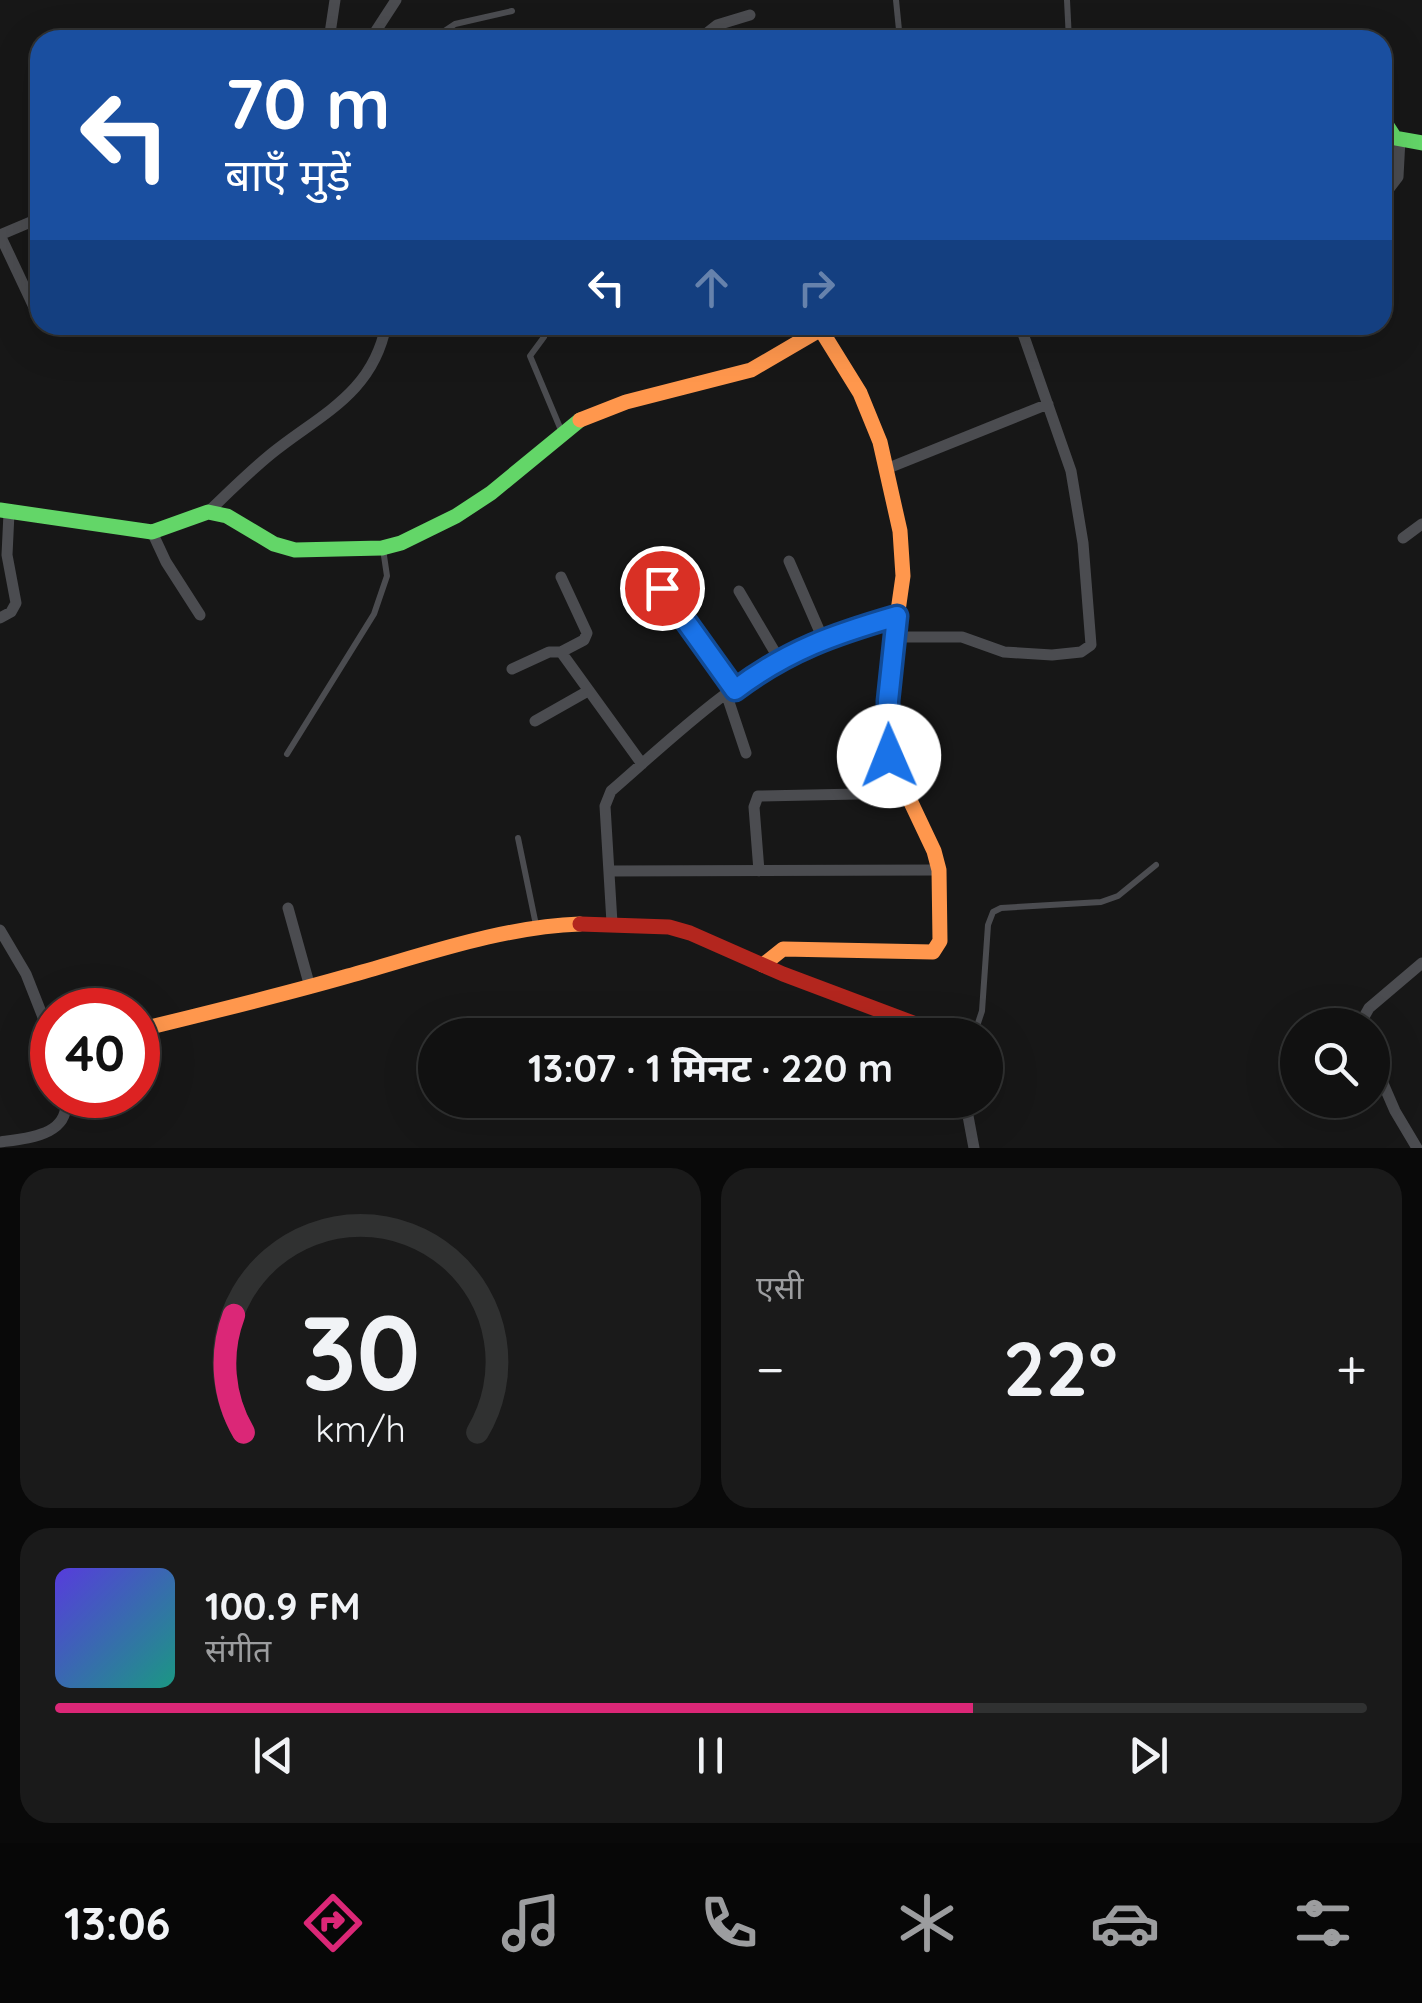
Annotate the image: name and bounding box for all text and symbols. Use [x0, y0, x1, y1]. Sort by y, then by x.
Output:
text: 70 m [225, 59, 391, 147]
icon: left [60, 70, 190, 200]
text: बाएँ मुड़ें [225, 146, 351, 202]
icon: left [579, 260, 634, 315]
icon: ahead [684, 260, 739, 315]
icon: right [789, 260, 844, 315]
pin [620, 546, 705, 631]
icon: arrive [635, 561, 690, 616]
position arrow [837, 704, 941, 808]
speed limit sign: 40 [30, 988, 160, 1118]
map controls [1280, 1008, 1390, 1118]
button: search [1280, 1008, 1390, 1118]
text: 13:07 · 1 मिनट · 220 m [528, 1044, 893, 1092]
text: एसी [756, 1267, 804, 1307]
text: 30 [301, 1286, 420, 1416]
text: 22° [1003, 1321, 1118, 1415]
text: − [756, 1334, 785, 1403]
text: + [1336, 1334, 1367, 1403]
text: km/h [315, 1406, 406, 1451]
text: 100.9 FM [205, 1582, 361, 1630]
text: संगीत [205, 1630, 271, 1670]
icon: previous [246, 1728, 301, 1783]
icon: pause [683, 1728, 738, 1783]
icon: next [1121, 1728, 1176, 1783]
icon: directions [298, 1888, 368, 1958]
icon: music [496, 1888, 566, 1958]
icon: phone [694, 1888, 764, 1958]
icon: climate [892, 1888, 962, 1958]
icon: car [1090, 1888, 1160, 1958]
icon: filters [1288, 1888, 1358, 1958]
text: 13:06 [64, 1895, 170, 1951]

